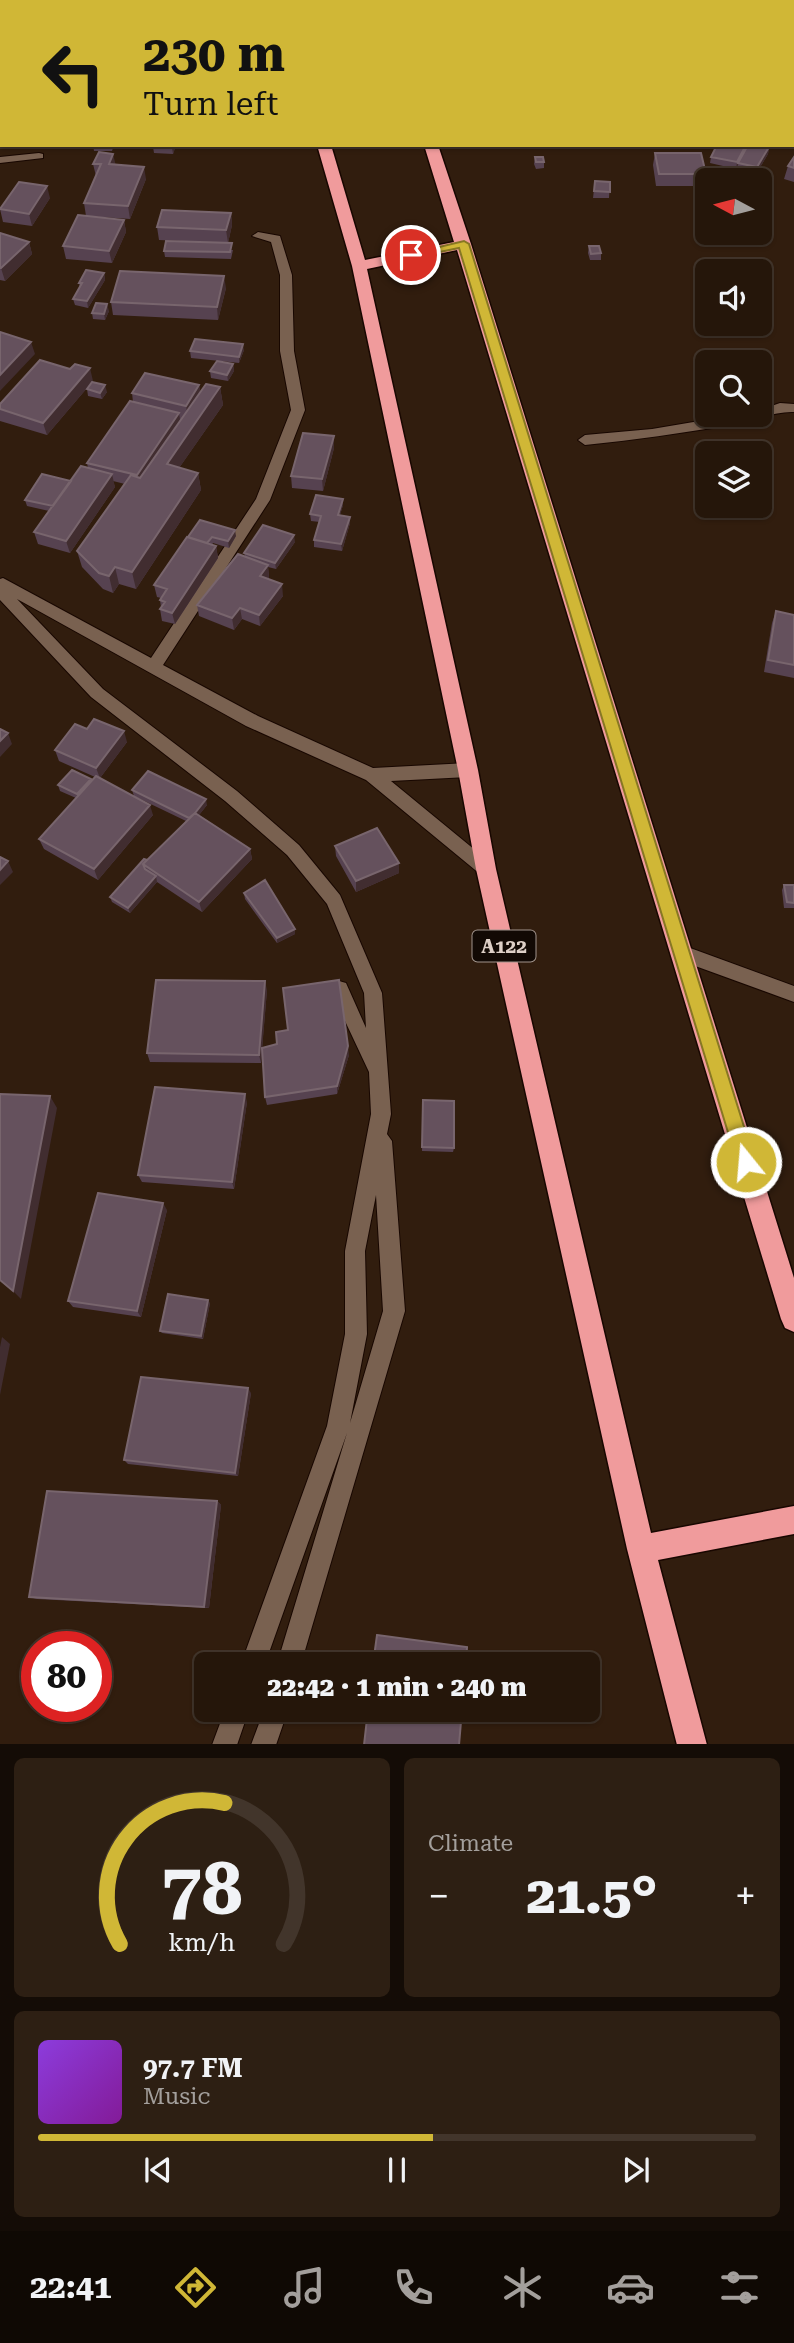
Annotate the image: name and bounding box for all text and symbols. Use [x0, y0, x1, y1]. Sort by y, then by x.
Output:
text: 230 m [143, 26, 285, 83]
icon: left [28, 28, 119, 119]
text: Turn left [143, 85, 278, 123]
north arrow [695, 168, 772, 245]
map controls [695, 168, 772, 518]
pin [381, 225, 441, 285]
icon: arrive [392, 236, 430, 274]
button: sound [695, 259, 772, 336]
button: search [695, 350, 772, 427]
button: layers [695, 441, 772, 518]
road number: A122 [472, 930, 536, 962]
position arrow [709, 1125, 783, 1199]
speed limit sign: 80 [21, 1631, 112, 1722]
text: 22:42 · 1 min · 240 m [267, 1672, 527, 1702]
text: Climate [428, 1830, 513, 1857]
text: 78 [161, 1847, 243, 1932]
text: 21.5° [527, 1865, 657, 1926]
text: − [428, 1874, 449, 1918]
text: + [735, 1874, 756, 1918]
text: km/h [169, 1927, 235, 1956]
text: 97.7 FM [143, 2053, 243, 2083]
text: Music [143, 2083, 210, 2110]
icon: previous [139, 2151, 177, 2189]
icon: pause [378, 2151, 416, 2189]
icon: next [617, 2151, 655, 2189]
icon: directions [171, 2263, 220, 2312]
icon: music [280, 2263, 329, 2312]
icon: phone [389, 2263, 438, 2312]
icon: climate [498, 2263, 547, 2312]
icon: car [606, 2263, 655, 2312]
icon: filters [715, 2263, 764, 2312]
text: 22:41 [30, 2268, 112, 2306]

